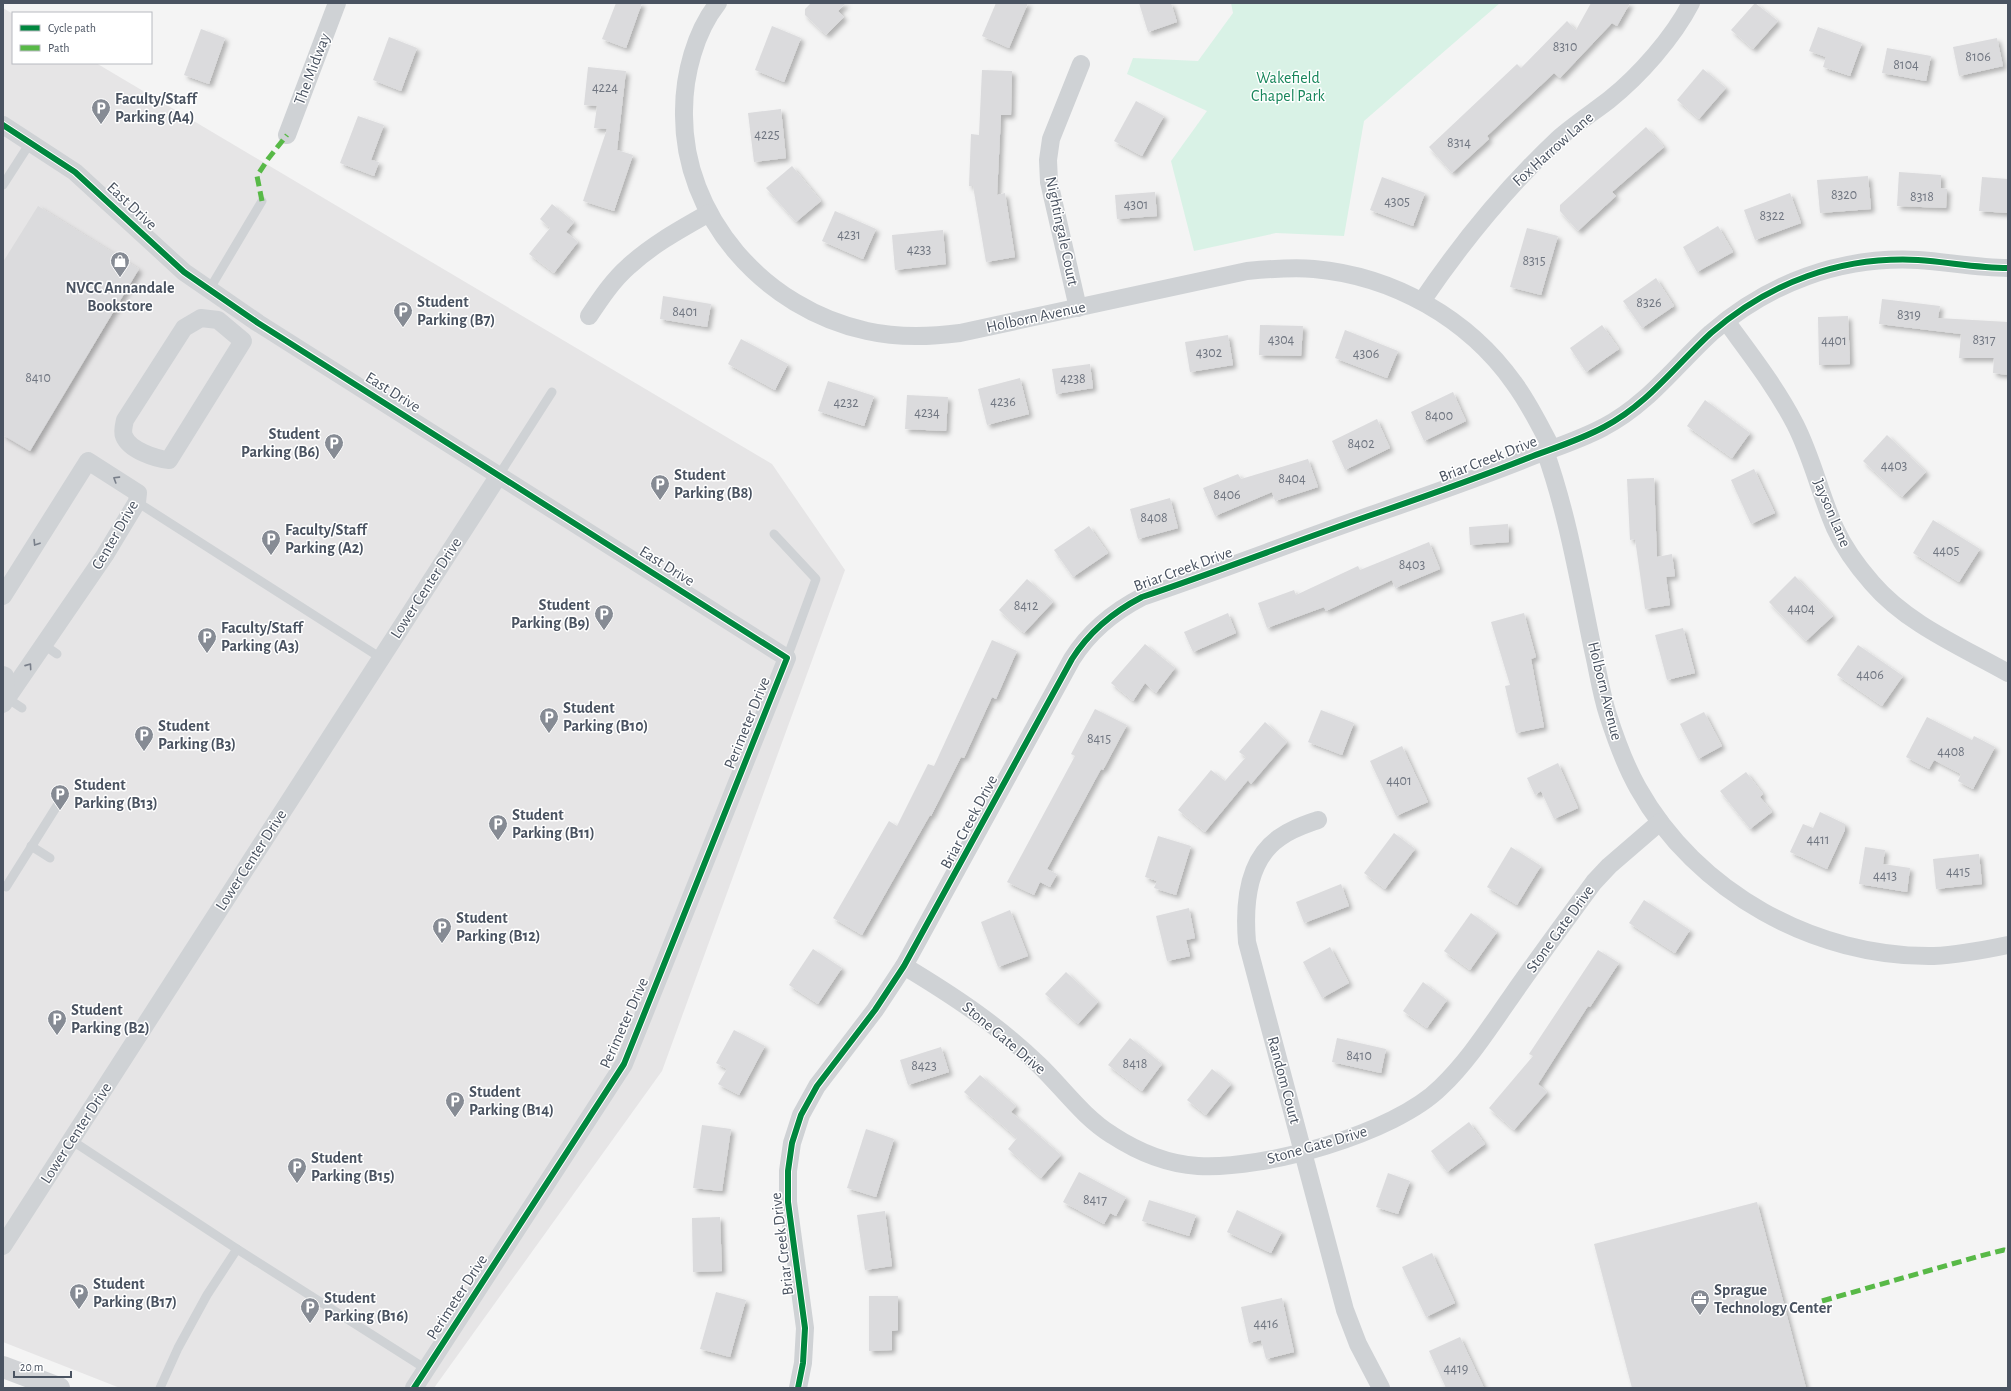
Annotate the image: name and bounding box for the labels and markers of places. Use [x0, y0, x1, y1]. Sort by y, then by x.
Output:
place label: Faculty/Staff Parking (A4) [115, 91, 198, 125]
parking icon: Faculty/Staff Parking (A4) [90, 97, 112, 125]
shop icon: NVCC Annandale Bookstore [109, 250, 131, 278]
place label: NVCC Annandale Bookstore [65, 280, 175, 314]
place label: Student Parking (B7) [417, 294, 495, 328]
parking icon: Student Parking (B7) [392, 300, 414, 328]
place label: Student Parking (B6) [241, 426, 321, 460]
parking icon: Student Parking (B6) [323, 432, 345, 460]
place label: Student Parking (B8) [674, 467, 753, 501]
parking icon: Student Parking (B8) [649, 473, 671, 501]
place label: Faculty/Staff Parking (A2) [285, 522, 368, 556]
parking icon: Faculty/Staff Parking (A2) [260, 528, 282, 556]
place label: Student Parking (B9) [511, 597, 591, 631]
parking icon: Student Parking (B9) [593, 603, 615, 631]
place label: Faculty/Staff Parking (A3) [221, 620, 304, 654]
parking icon: Faculty/Staff Parking (A3) [196, 626, 218, 654]
place label: Student Parking (B10) [563, 700, 648, 734]
parking icon: Student Parking (B10) [538, 706, 560, 734]
place label: Student Parking (B3) [158, 718, 236, 752]
parking icon: Student Parking (B3) [133, 724, 155, 752]
place label: Student Parking (B13) [74, 777, 158, 811]
parking icon: Student Parking (B13) [49, 783, 71, 811]
place label: Student Parking (B11) [512, 807, 595, 841]
parking icon: Student Parking (B11) [487, 813, 509, 841]
place label: Student Parking (B12) [456, 910, 541, 944]
parking icon: Student Parking (B12) [431, 916, 453, 944]
place label: Student Parking (B2) [71, 1002, 150, 1036]
parking icon: Student Parking (B2) [46, 1008, 68, 1036]
place label: Student Parking (B14) [469, 1084, 554, 1118]
parking icon: Student Parking (B14) [444, 1090, 466, 1118]
place label: Student Parking (B15) [311, 1150, 395, 1184]
parking icon: Student Parking (B15) [286, 1156, 308, 1184]
place label: Student Parking (B17) [93, 1276, 177, 1310]
parking icon: Student Parking (B17) [68, 1282, 90, 1310]
place label: Sprague Technology Center [1714, 1282, 1832, 1317]
office icon: Sprague Technology Center [1689, 1288, 1711, 1316]
place label: Student Parking (B16) [324, 1290, 409, 1324]
parking icon: Student Parking (B16) [299, 1296, 321, 1324]

